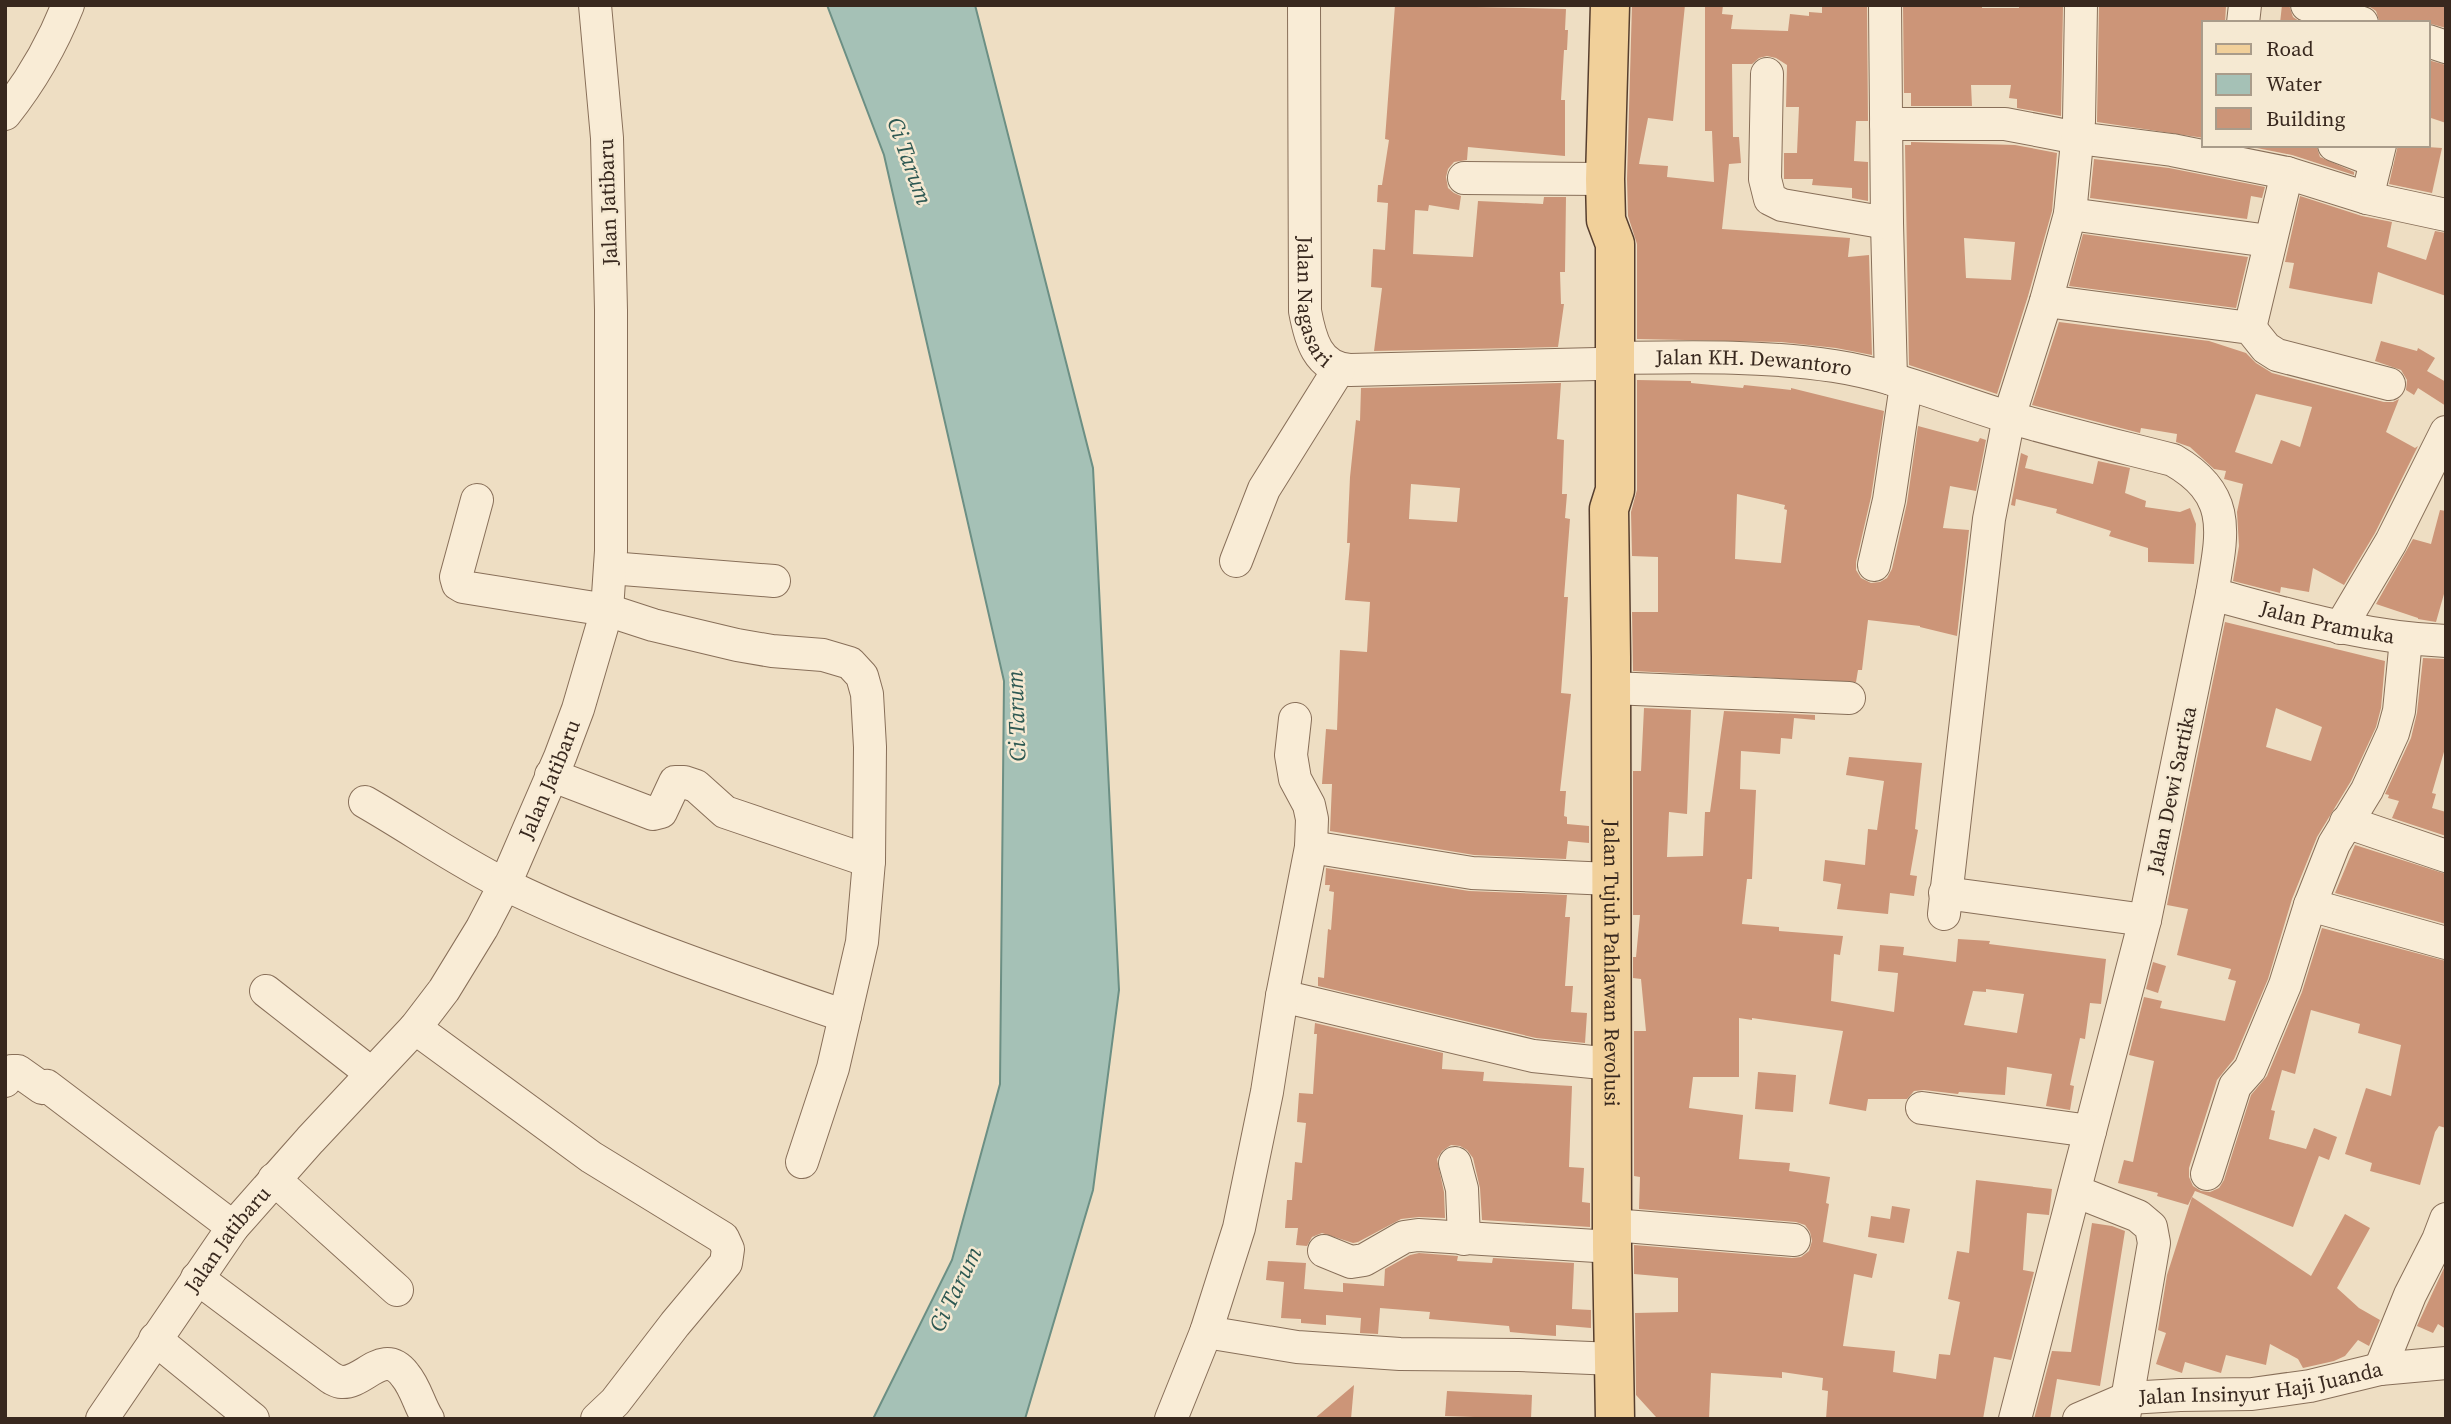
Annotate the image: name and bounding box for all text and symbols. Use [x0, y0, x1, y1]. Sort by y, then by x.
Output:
legend [2202, 21, 2430, 147]
text: Road [2266, 34, 2314, 63]
text: Water [2266, 69, 2322, 98]
text: Building [2266, 104, 2345, 133]
water label: Ci Tarum [879, 113, 941, 209]
street label: Jalan Jatibaru [591, 138, 624, 267]
street label: Jalan Nagasari [1291, 235, 1339, 374]
street label: Jalan KH. Dewantoro [1654, 342, 1855, 383]
street label: Jalan Pramuka [2256, 593, 2397, 650]
water label: Ci Tarum [998, 670, 1034, 762]
street label: Jalan Dewi Sartika [2139, 703, 2204, 877]
street label: Jalan Jatibaru [511, 715, 587, 845]
street label: Jalan Tujuh Pahlawan Revolusi [1597, 819, 1627, 1107]
street label: Jalan Jatibaru [177, 1179, 277, 1299]
water label: Ci Tarum [921, 1241, 989, 1337]
street label: Jalan Insinyur Haji Juanda [2137, 1354, 2386, 1411]

